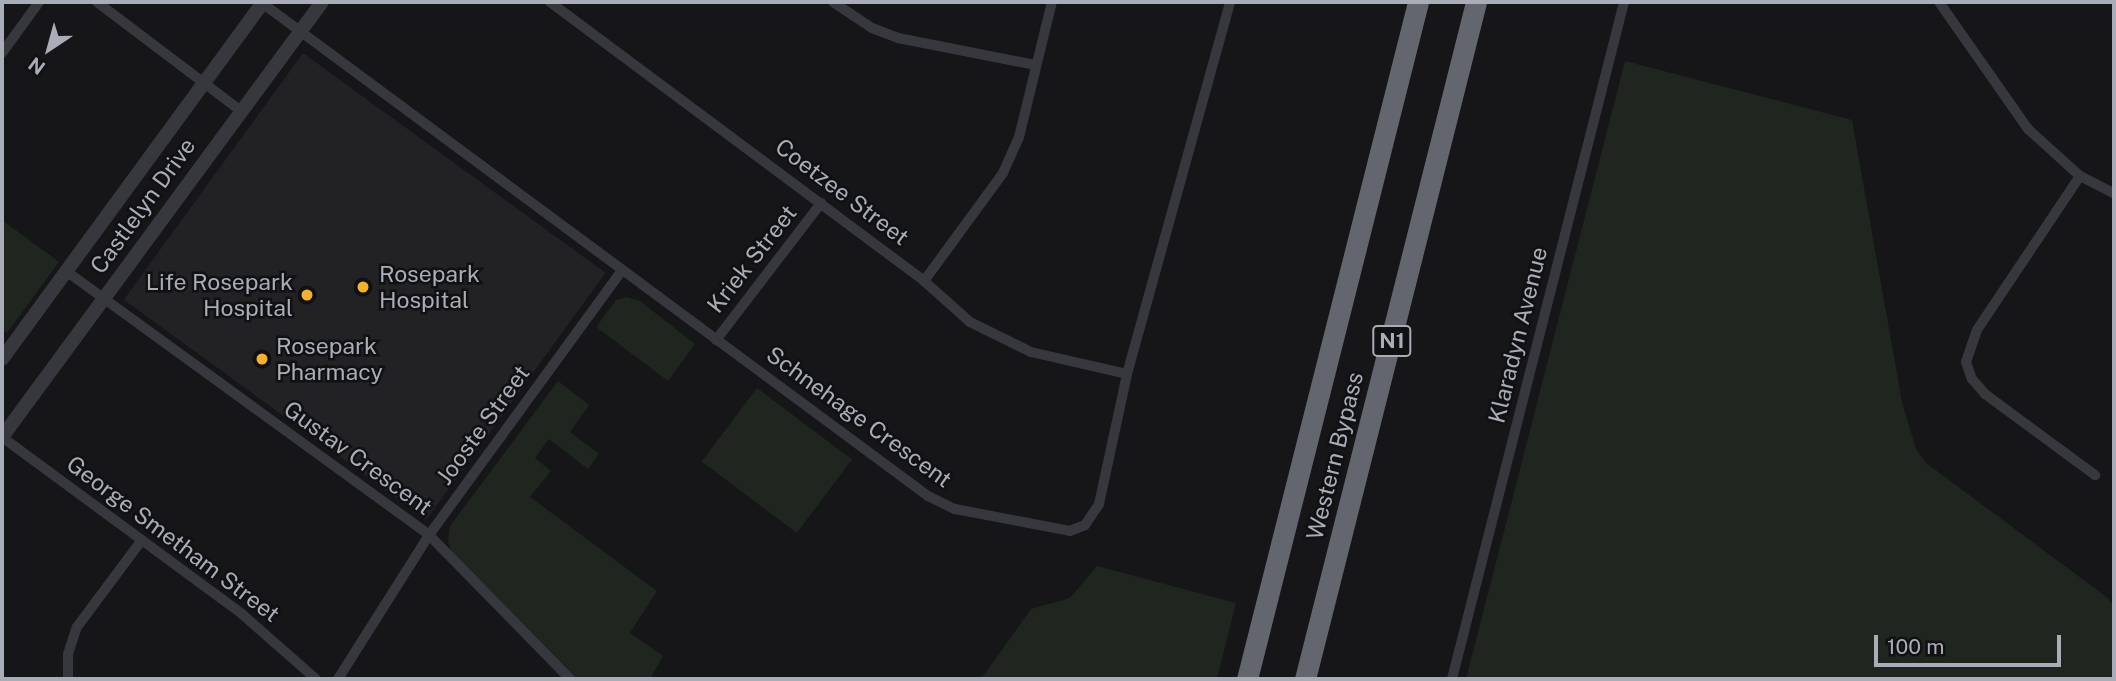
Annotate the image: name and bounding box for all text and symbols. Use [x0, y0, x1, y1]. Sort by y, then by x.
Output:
north arrow [14, 14, 84, 84]
text: N [24, 53, 49, 79]
street label: Castlelyn Drive [85, 133, 201, 279]
street label: Coetzee Street [770, 133, 914, 251]
street label: Kriek Street [701, 200, 803, 318]
street label: Klaradyn Avenue [1483, 244, 1553, 426]
place label: Rosepark Hospital [379, 260, 480, 314]
place label: Life Rosepark Hospital [146, 268, 293, 322]
marker: Rosepark Hospital [353, 277, 373, 297]
marker: Life Rosepark Hospital [299, 287, 315, 303]
road number: N1 [1371, 324, 1413, 358]
place label: Rosepark Pharmacy [276, 332, 383, 386]
street label: Schnehage Crescent [761, 341, 957, 493]
marker: Rosepark Pharmacy [254, 351, 270, 367]
street label: Jooste Street [430, 360, 536, 490]
street label: Western Bypass [1301, 369, 1369, 543]
street label: Gustav Crescent [279, 395, 437, 521]
street label: George Smetham Street [61, 450, 285, 628]
scale bar [1878, 622, 2065, 666]
text: 100 m [1887, 634, 1944, 659]

